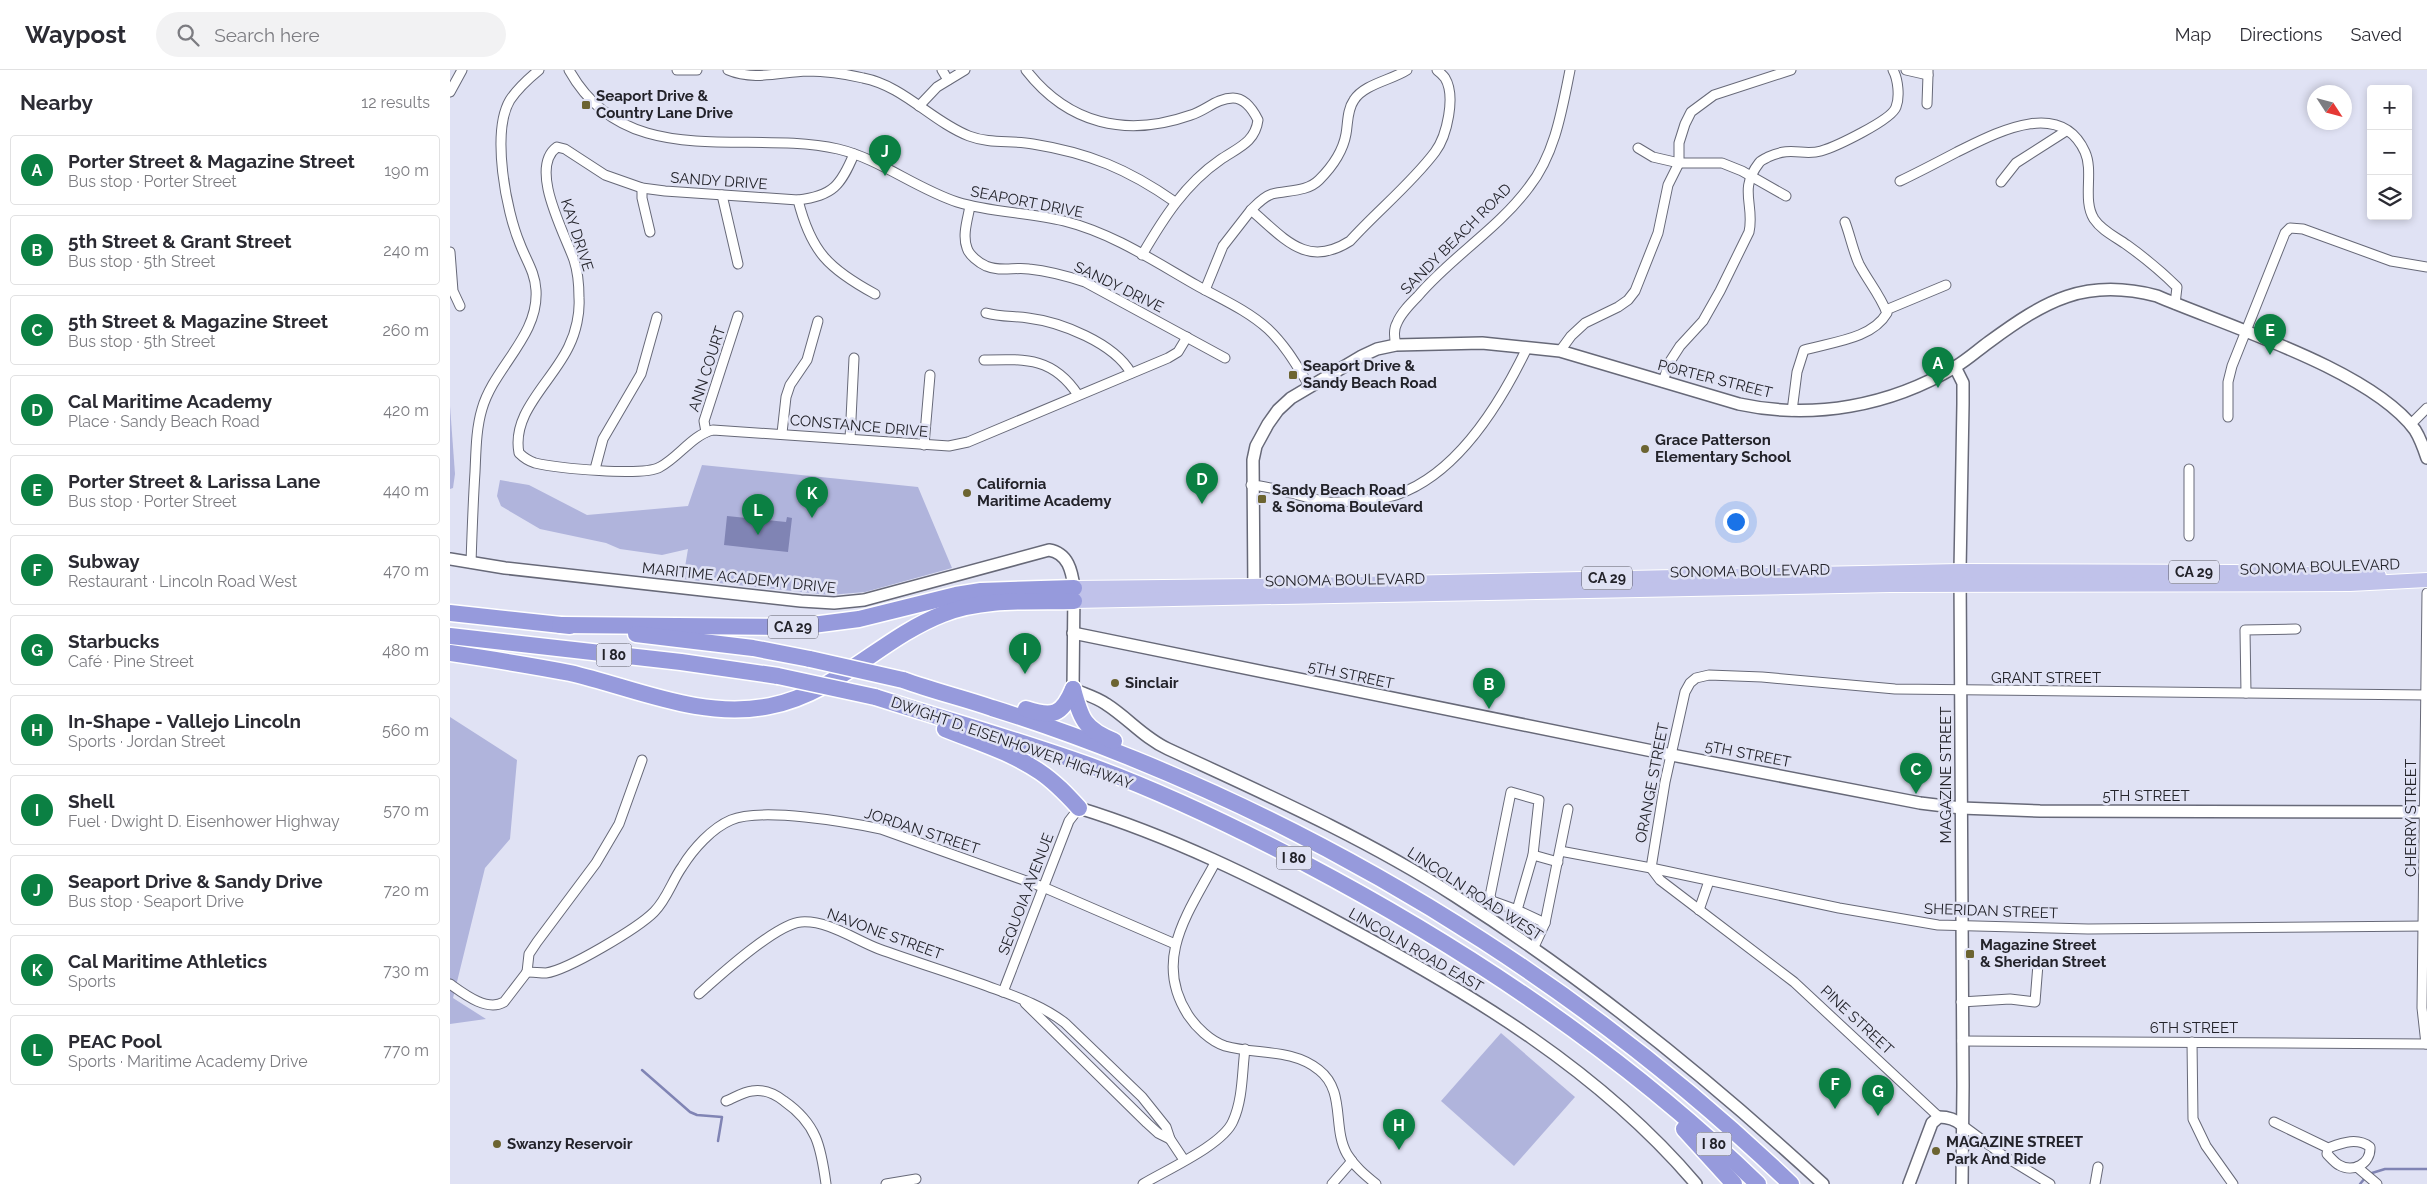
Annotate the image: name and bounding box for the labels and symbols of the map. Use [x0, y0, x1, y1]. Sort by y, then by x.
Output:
north arrow [2307, 85, 2352, 130]
place label: Seaport Drive & Country Lane Drive [596, 87, 733, 122]
marker: Seaport Drive & Country Lane Drive [580, 99, 592, 111]
pin: J [869, 135, 901, 176]
street label: SANDY DRIVE [670, 169, 768, 193]
street label: SANDY BEACH ROAD [1397, 180, 1515, 298]
street label: SEAPORT DRIVE [969, 182, 1085, 222]
street label: KAY DRIVE [557, 196, 597, 274]
street label: SANDY DRIVE [1071, 258, 1167, 316]
pin: E [2254, 314, 2286, 355]
street label: ANN COURT [685, 324, 729, 414]
pin: A [1922, 347, 1954, 388]
street label: PORTER STREET [1656, 356, 1774, 402]
place label: Seaport Drive & Sandy Beach Road [1303, 357, 1437, 392]
marker: Seaport Drive & Sandy Beach Road [1287, 369, 1299, 381]
street label: CONSTANCE DRIVE [789, 411, 929, 441]
place label: Grace Patterson Elementary School [1655, 431, 1791, 466]
marker: Grace Patterson Elementary School [1639, 443, 1651, 455]
pin: D [1186, 463, 1218, 504]
place label: California Maritime Academy [977, 475, 1112, 510]
pin: K [796, 477, 828, 518]
place label: Sandy Beach Road & Sonoma Boulevard [1272, 481, 1423, 516]
marker: California Maritime Academy [961, 487, 973, 499]
marker: Sandy Beach Road & Sonoma Boulevard [1256, 493, 1268, 505]
pin: L [742, 494, 774, 535]
your location [1723, 509, 1749, 535]
street label: SONOMA BOULEVARD [2240, 555, 2401, 579]
street label: MARITIME ACADEMY DRIVE [641, 559, 837, 597]
street label: SONOMA BOULEVARD [1670, 561, 1831, 581]
road number: CA 29 [2169, 561, 2219, 584]
road number: CA 29 [1582, 566, 1632, 590]
street label: SONOMA BOULEVARD [1265, 570, 1426, 590]
road number: CA 29 [768, 616, 818, 638]
pin: I [1009, 633, 1041, 674]
road number: I 80 [596, 644, 632, 666]
street label: 5TH STREET [1306, 657, 1396, 693]
pin: B [1473, 668, 1505, 709]
street label: GRANT STREET [1991, 669, 2101, 687]
place label: Sinclair [1125, 674, 1179, 692]
marker: Sinclair [1109, 677, 1121, 689]
street label: DWIGHT D. EISENHOWER HIGHWAY [889, 693, 1135, 793]
street label: MAGAZINE STREET [1937, 707, 1955, 843]
street label: ORANGE STREET [1632, 721, 1672, 845]
street label: 5TH STREET [1703, 737, 1793, 771]
pin: C [1900, 753, 1932, 794]
street label: CHERRY STREET [2402, 759, 2420, 877]
street label: 5TH STREET [2102, 787, 2190, 805]
street label: JORDAN STREET [862, 804, 982, 858]
street label: SEQUOIA AVENUE [994, 830, 1058, 958]
street label: LINCOLN ROAD WEST [1404, 844, 1546, 944]
road number: I 80 [1276, 846, 1312, 870]
street label: SHERIDAN STREET [1924, 900, 2058, 922]
street label: LINCOLN ROAD EAST [1346, 904, 1486, 996]
street label: NAVONE STREET [825, 905, 945, 963]
place label: Magazine Street & Sheridan Street [1980, 936, 2106, 971]
marker: Magazine Street & Sheridan Street [1964, 948, 1976, 960]
street label: PINE STREET [1817, 982, 1897, 1058]
street label: 6TH STREET [2150, 1019, 2238, 1037]
pin: F [1819, 1068, 1851, 1109]
pin: G [1862, 1075, 1894, 1116]
pin: H [1383, 1109, 1415, 1150]
road number: I 80 [1696, 1132, 1732, 1156]
place label: MAGAZINE STREET Park And Ride [1946, 1133, 2084, 1168]
place label: Swanzy Reservoir [507, 1135, 633, 1153]
marker: Swanzy Reservoir [491, 1138, 503, 1150]
marker: MAGAZINE STREET Park And Ride [1930, 1145, 1942, 1157]

